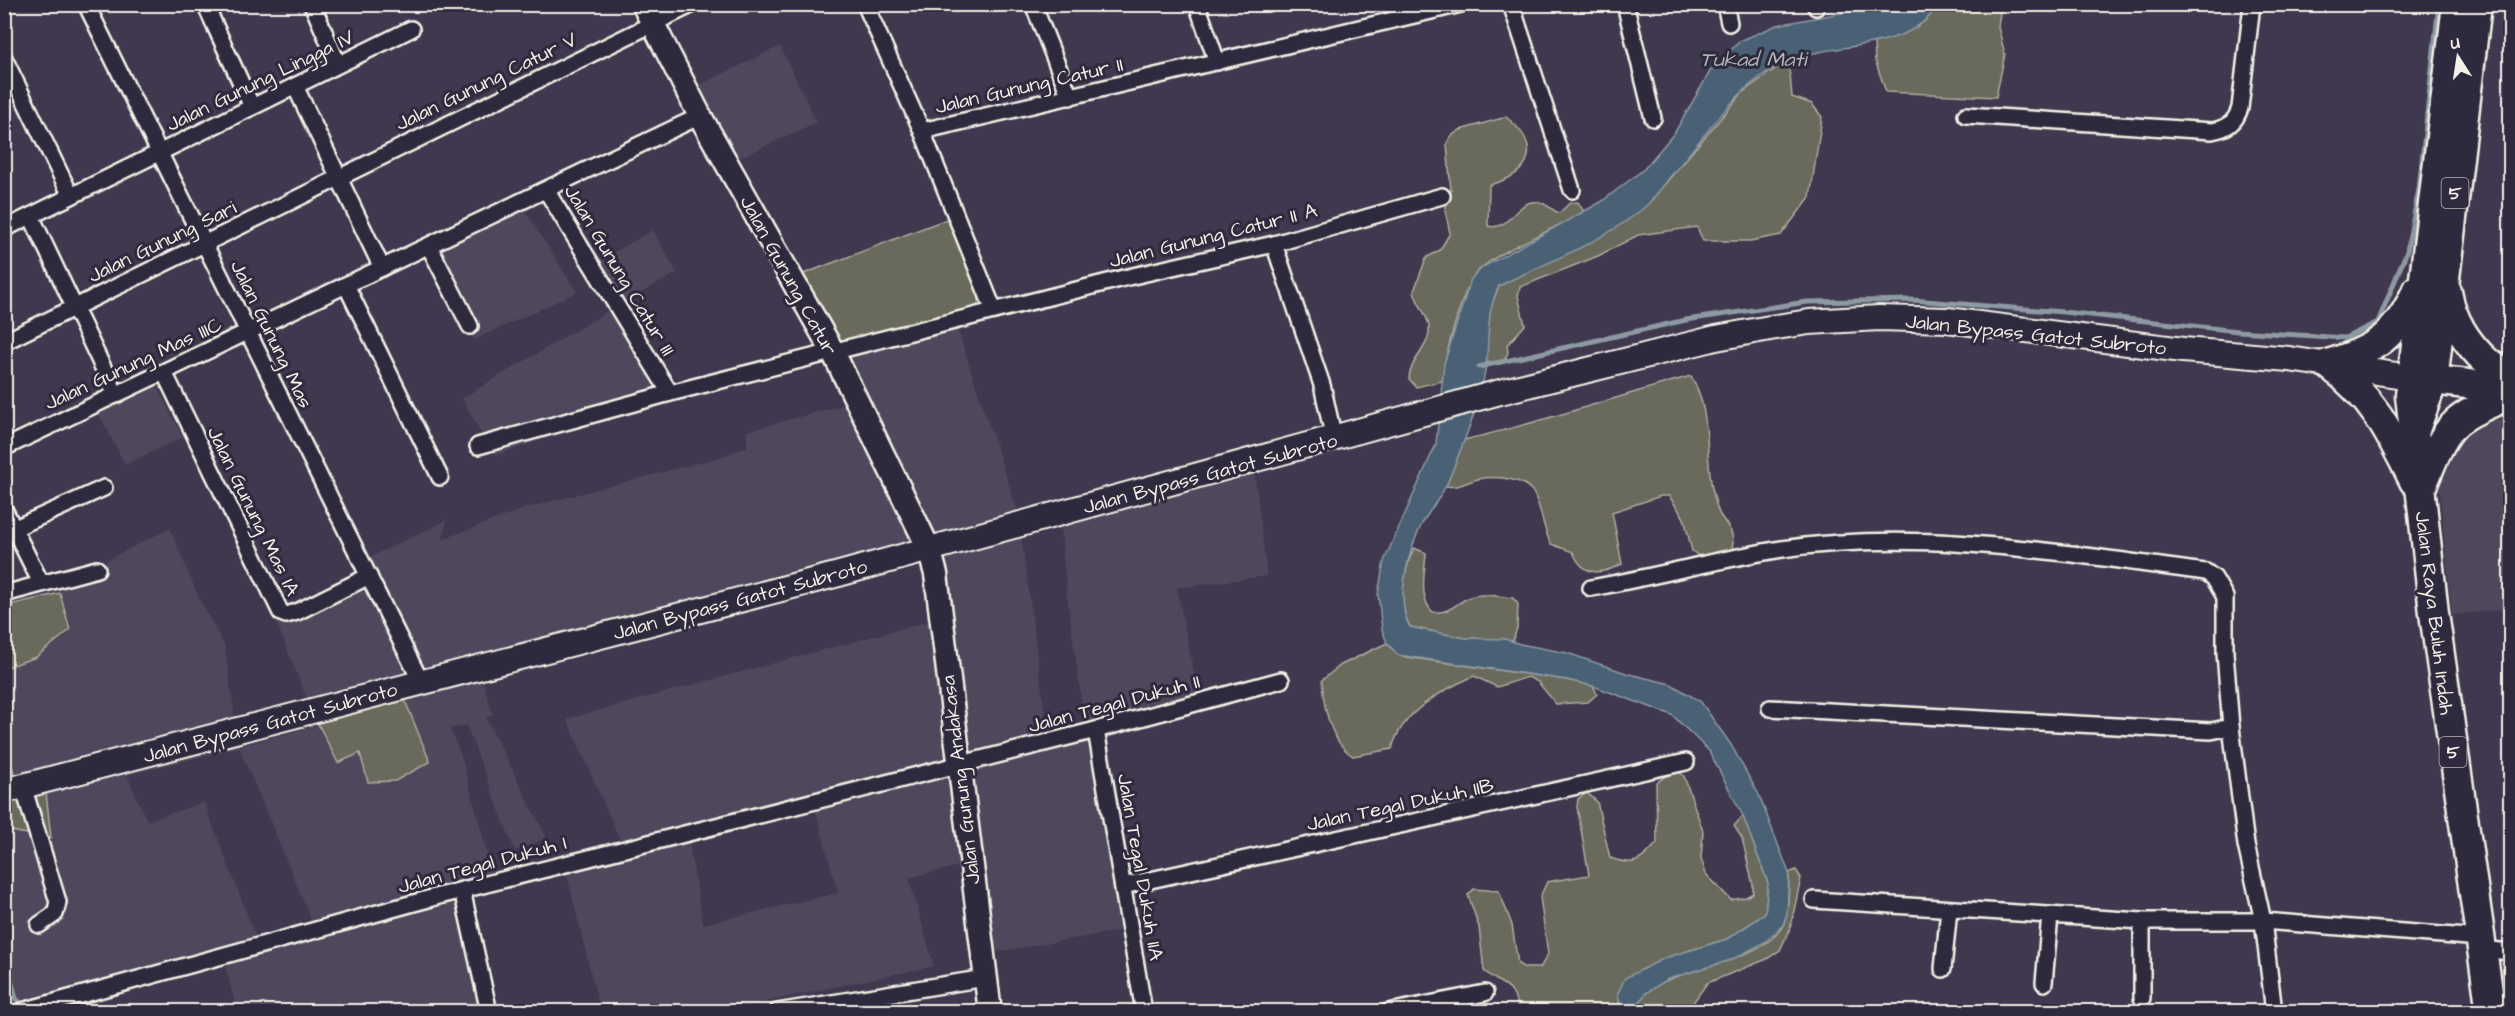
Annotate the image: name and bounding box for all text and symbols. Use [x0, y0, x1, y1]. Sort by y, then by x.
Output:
street label: Jalan Gunung Lingga IV [162, 23, 360, 139]
street label: Jalan Gunung Catur V [391, 26, 583, 139]
north arrow [2428, 27, 2488, 87]
text: U [2448, 32, 2462, 55]
water label: Tukad Mati [1700, 45, 1809, 74]
street label: Jalan Gunung Catur II [932, 51, 1126, 122]
road number: 5 [2442, 178, 2468, 208]
street label: Jalan Gunung Catur III [556, 180, 681, 362]
street label: Jalan Gunung Catur [732, 191, 844, 361]
street label: Jalan Gunung Sari [84, 194, 242, 291]
street label: Jalan Gunung Catur II A [1106, 197, 1320, 276]
street label: Jalan Gunung Mas [222, 256, 319, 414]
street label: Jalan Bypass Gatot Subroto [1904, 307, 2168, 364]
street label: Jalan Gunung Mas IIIC [40, 311, 227, 418]
street label: Jalan Gunung Mas IA [199, 422, 306, 601]
street label: Jalan Bypass Gatot Subroto [1080, 427, 1341, 522]
street label: Jalan Raya Buluh Indah [2407, 510, 2460, 717]
street label: Jalan Bypass Gatot Subroto [610, 553, 871, 648]
street label: Jalan Tegal Dukuh II [1025, 668, 1203, 741]
street label: Jalan Gunung Andakasa [934, 674, 989, 886]
street label: Jalan Bypass Gatot Subroto [140, 676, 401, 771]
road number: 5 [2440, 737, 2466, 767]
street label: Jalan Tegal Dukuh IIB [1304, 771, 1497, 839]
street label: Jalan Tegal Dukuh IIA [1109, 772, 1170, 963]
street label: Jalan Tegal Dukuh I [395, 829, 570, 902]

